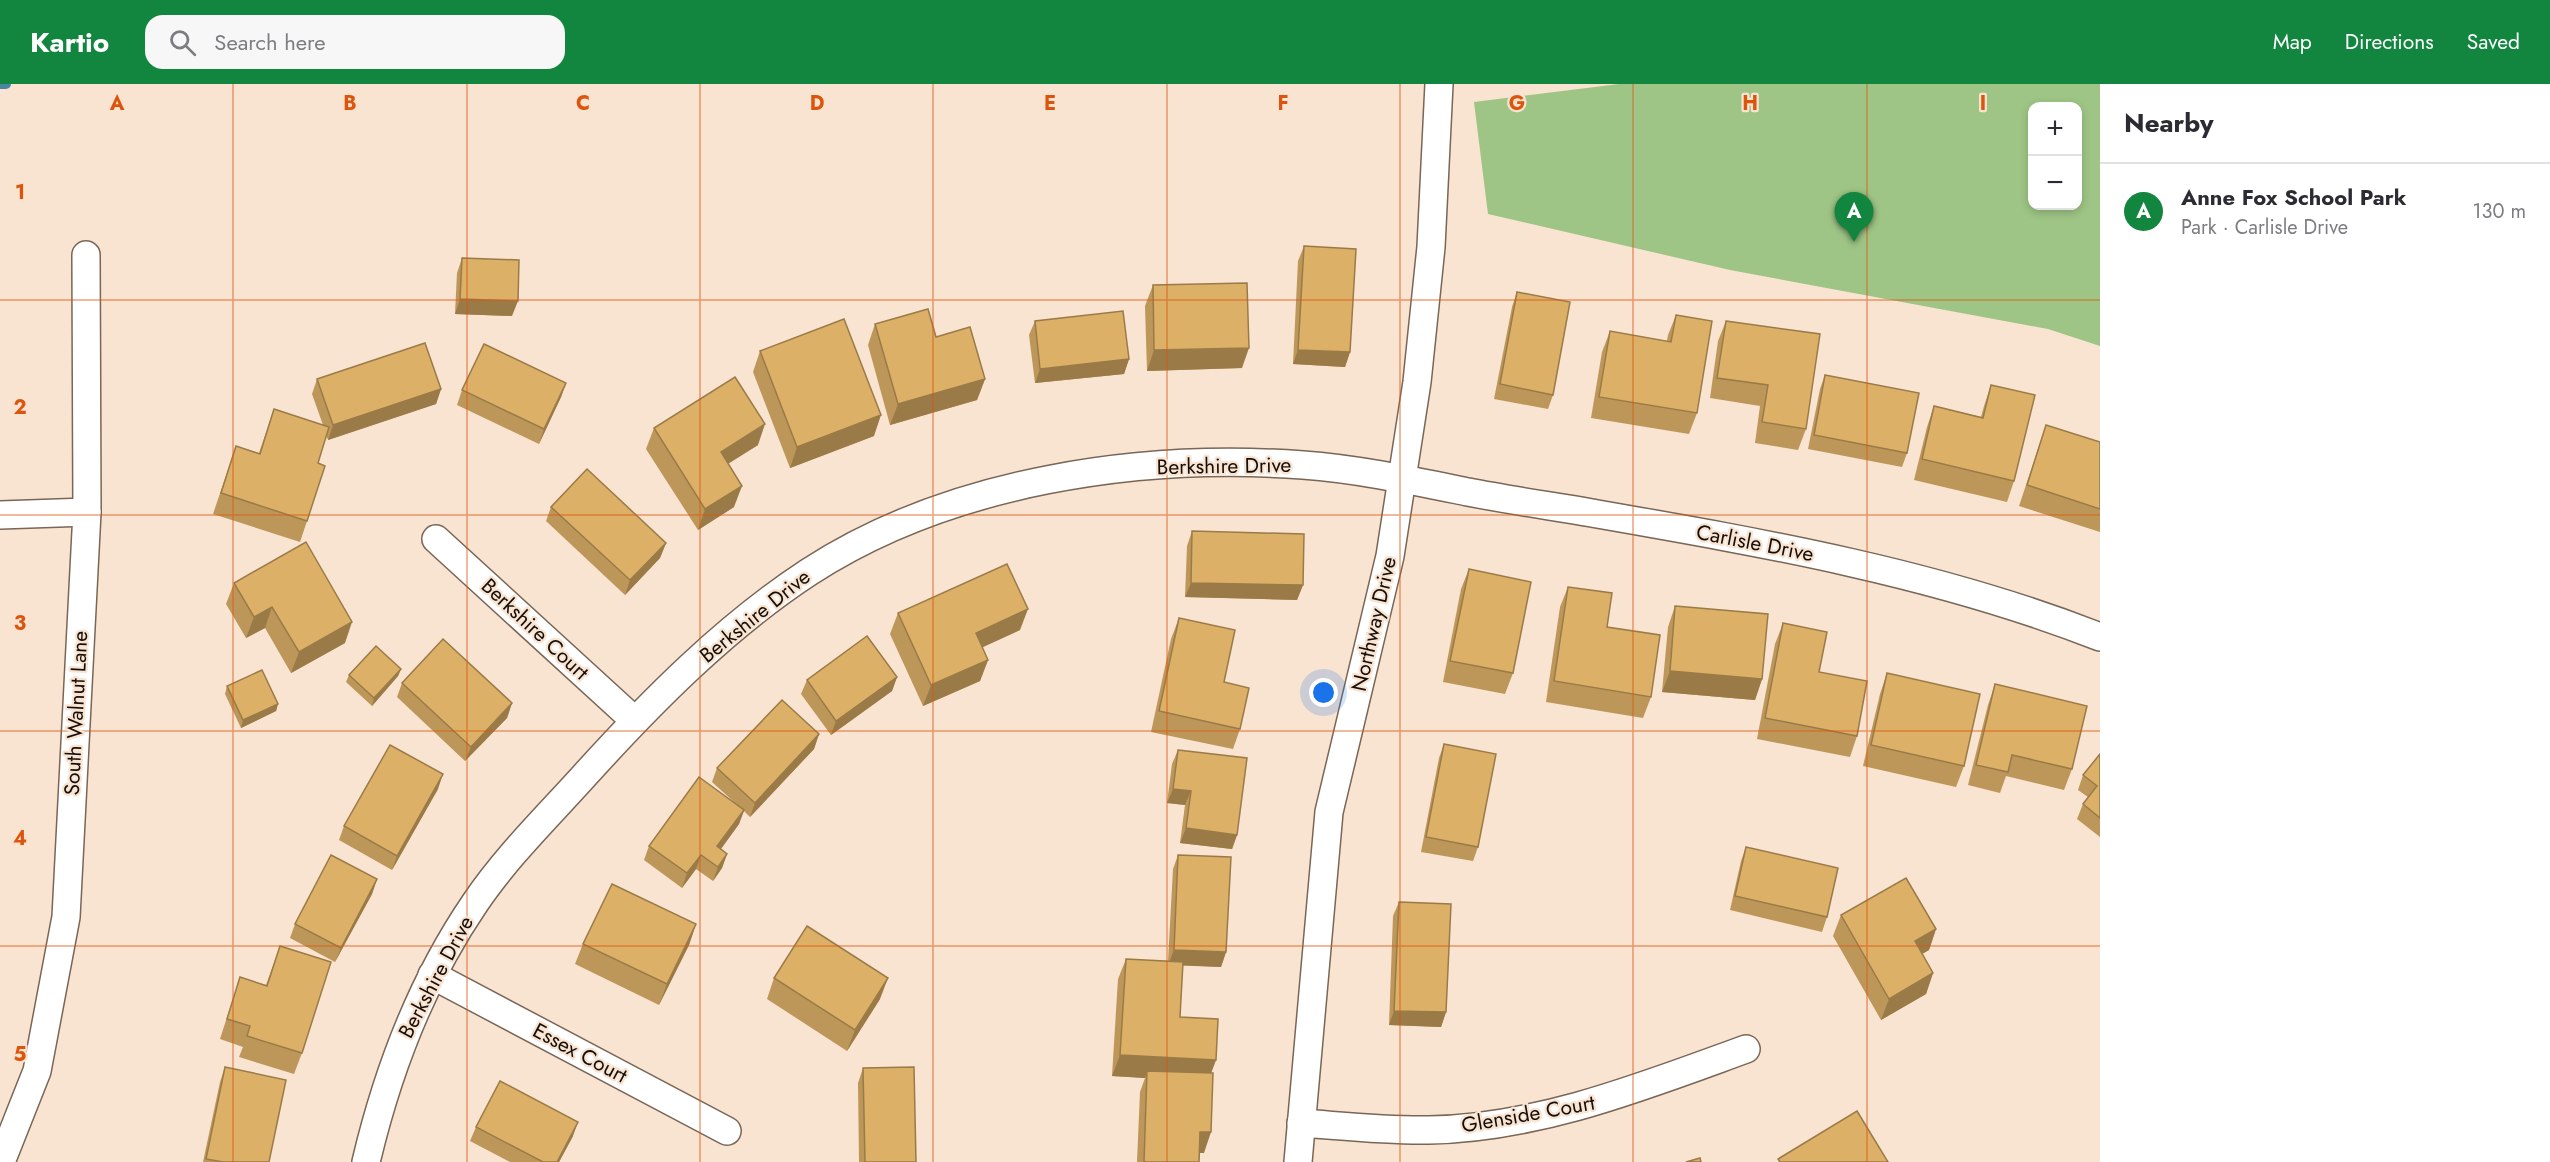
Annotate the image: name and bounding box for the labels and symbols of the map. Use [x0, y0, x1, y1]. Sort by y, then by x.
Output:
text: A [109, 89, 125, 118]
text: B [343, 89, 357, 118]
text: C [576, 89, 590, 118]
text: D [810, 89, 824, 118]
text: E [1044, 89, 1056, 118]
text: F [1277, 89, 1289, 118]
text: G [1509, 89, 1525, 118]
text: H [1742, 89, 1758, 118]
text: I [1980, 89, 1986, 118]
text: 1 [15, 178, 25, 207]
pin: A [1834, 192, 1874, 242]
text: 2 [13, 393, 27, 422]
street label: Berkshire Drive [1156, 450, 1292, 482]
street label: Carlisle Drive [1694, 517, 1816, 569]
street label: Northway Drive [1344, 554, 1404, 694]
street label: Berkshire Drive [693, 562, 817, 670]
street label: Berkshire Court [475, 571, 595, 687]
text: 3 [14, 609, 26, 638]
street label: South Walnut Lane [57, 630, 95, 796]
your location [1309, 678, 1338, 707]
text: 4 [13, 824, 27, 853]
street label: Berkshire Drive [391, 910, 481, 1043]
street label: Essex Court [527, 1016, 633, 1090]
text: 5 [14, 1040, 27, 1069]
street label: Glenside Court [1459, 1087, 1597, 1141]

